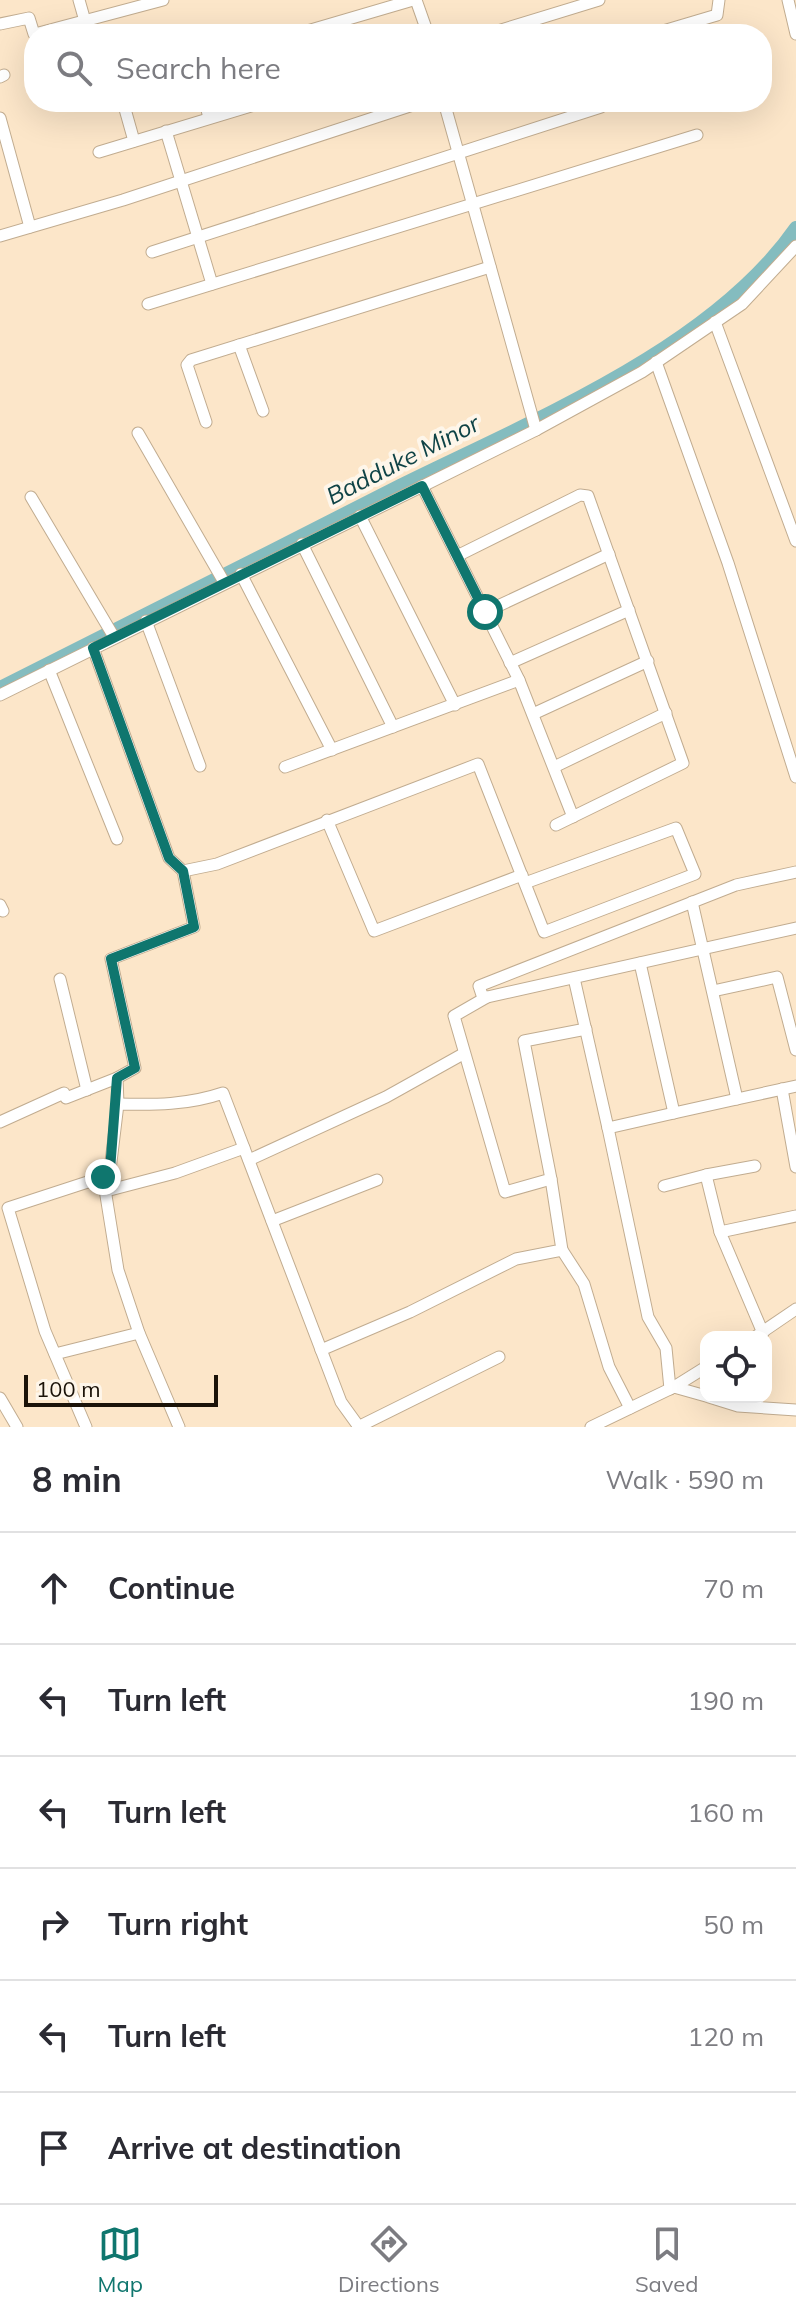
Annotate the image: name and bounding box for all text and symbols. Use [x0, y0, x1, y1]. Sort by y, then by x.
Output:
search box [24, 24, 772, 112]
icon: search [52, 46, 96, 90]
text: Search here [116, 49, 281, 87]
water label: Badduke Minor [321, 407, 485, 511]
route start [467, 594, 503, 630]
route end [85, 1159, 121, 1195]
map controls [700, 1331, 772, 1403]
button: locate [700, 1331, 772, 1403]
scale bar [24, 1371, 218, 1407]
text: 100 m [36, 1375, 101, 1403]
text: 8 min [32, 1458, 122, 1501]
text: Walk · 590 m [605, 1463, 764, 1496]
icon: ahead [32, 1566, 76, 1610]
text: Continue [108, 1569, 235, 1607]
text: 70 m [703, 1572, 764, 1605]
icon: left [32, 1678, 76, 1722]
text: Turn left [108, 1681, 226, 1719]
text: 190 m [688, 1684, 764, 1717]
icon: left [32, 1790, 76, 1834]
text: Turn left [108, 1793, 226, 1831]
text: 160 m [688, 1796, 764, 1829]
icon: right [32, 1902, 76, 1946]
text: Turn right [108, 1905, 248, 1943]
text: 50 m [703, 1908, 764, 1941]
icon: left [32, 2014, 76, 2058]
text: Turn left [108, 2017, 226, 2055]
text: 120 m [688, 2020, 764, 2053]
icon: arrive [32, 2126, 76, 2170]
text: Arrive at destination [108, 2129, 402, 2167]
tab: Map [98, 2222, 143, 2298]
tab: Directions [338, 2222, 440, 2298]
tab: Saved [635, 2222, 698, 2298]

